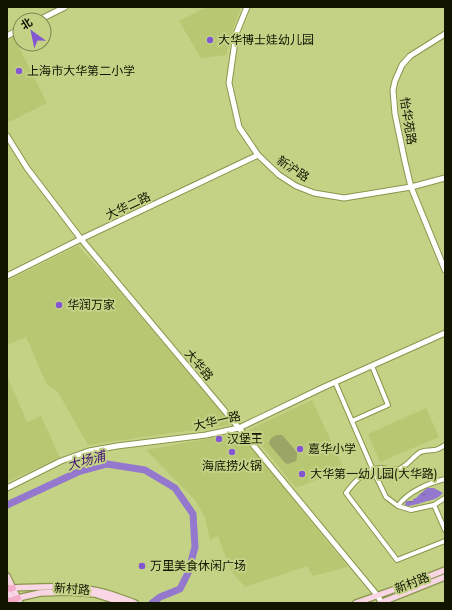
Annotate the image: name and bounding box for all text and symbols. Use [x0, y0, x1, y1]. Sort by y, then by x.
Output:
north arrow [12, 12, 52, 52]
text: 北 [18, 14, 36, 33]
place label: 大华博士娃幼儿园 [218, 31, 314, 49]
marker: 大华博士娃幼儿园 [205, 35, 215, 45]
place label: 上海市大华第二小学 [27, 62, 135, 80]
marker: 上海市大华第二小学 [14, 66, 24, 76]
street label: 怡华苑路 [395, 96, 421, 146]
street label: 新沪路 [273, 152, 313, 186]
street label: 大华二路 [102, 188, 154, 224]
place label: 华润万家 [67, 296, 115, 314]
marker: 华润万家 [54, 300, 64, 310]
street label: 大华路 [181, 345, 217, 385]
street label: 大华一路 [192, 407, 242, 435]
place label: 汉堡王 [227, 430, 263, 448]
marker: 汉堡王 [214, 434, 224, 444]
place label: 嘉华小学 [308, 440, 356, 458]
marker: 嘉华小学 [295, 444, 305, 454]
water label: 大场浦 [65, 446, 109, 475]
marker: 海底捞火锅 [227, 447, 237, 457]
place label: 海底捞火锅 [202, 457, 262, 475]
place label: 大华第一幼儿园(大华路) [310, 465, 437, 483]
marker: 大华第一幼儿园(大华路) [297, 469, 307, 479]
place label: 万里美食休闲广场 [150, 557, 246, 575]
marker: 万里美食休闲广场 [137, 561, 147, 571]
street label: 新村路 [392, 568, 432, 598]
street label: 新村路 [53, 579, 91, 599]

